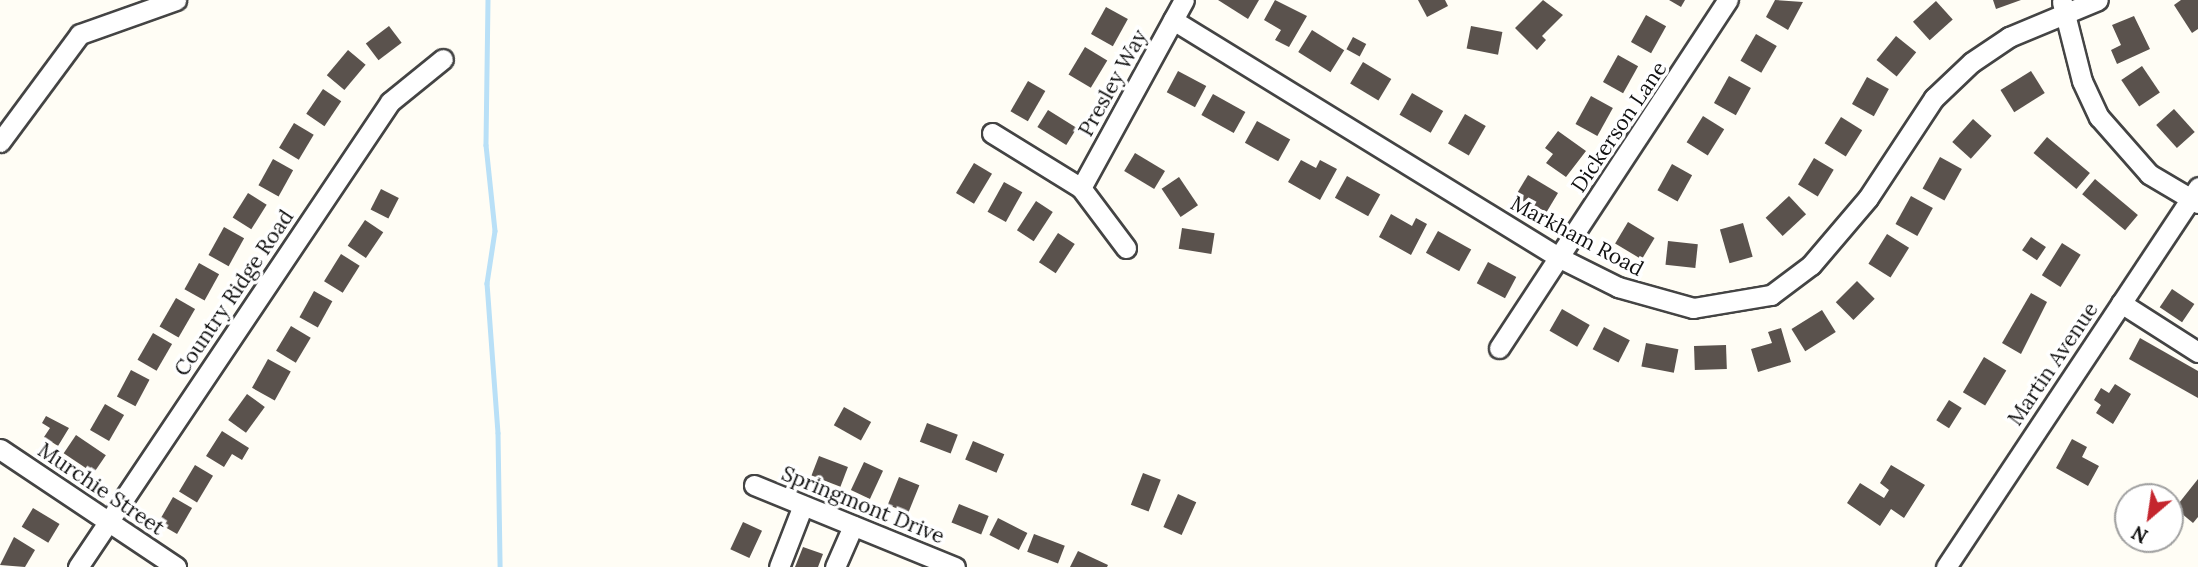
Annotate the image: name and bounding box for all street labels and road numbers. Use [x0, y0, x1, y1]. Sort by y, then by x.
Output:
street label: Presley Way [1073, 25, 1153, 141]
street label: Dickerson Lane [1566, 57, 1672, 197]
street label: Markham Road [1506, 190, 1648, 282]
street label: Country Ridge Road [169, 205, 299, 381]
street label: Martin Avenue [2003, 298, 2103, 430]
street label: Murchie Street [33, 437, 169, 541]
street label: Springmont Drive [778, 461, 948, 549]

